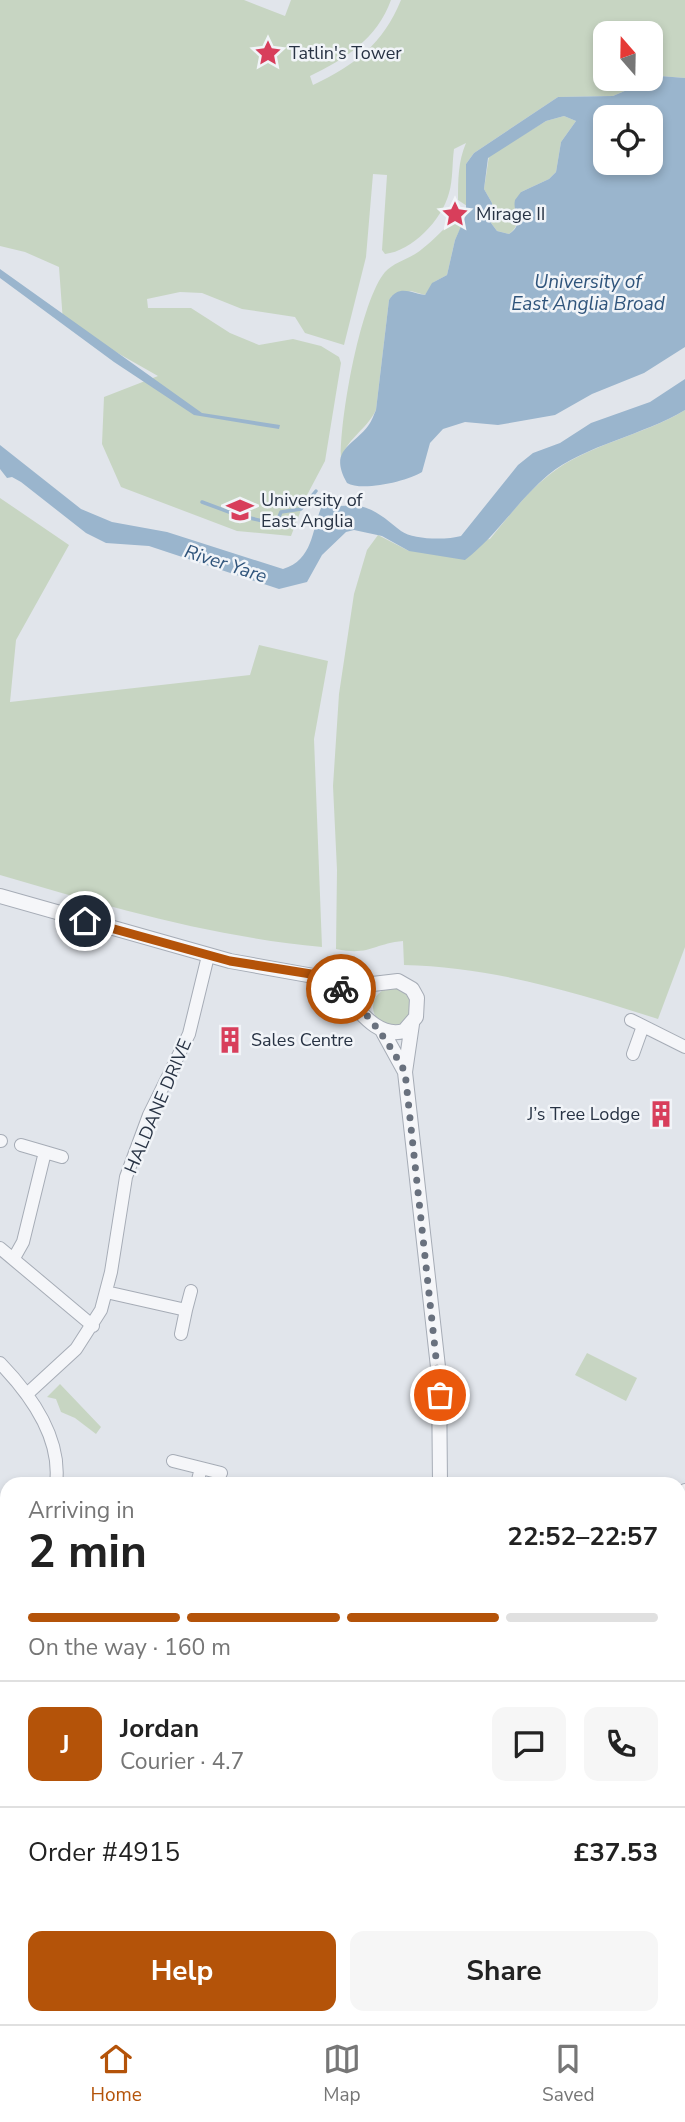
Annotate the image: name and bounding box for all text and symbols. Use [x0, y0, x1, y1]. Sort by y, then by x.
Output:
north arrow [593, 21, 663, 91]
map controls [593, 21, 663, 175]
place icon: Tatlin's Tower [253, 38, 283, 68]
place label: Tatlin's Tower [289, 41, 402, 65]
button: locate [593, 105, 663, 175]
place icon: Mirage II [440, 199, 470, 229]
place label: Mirage II [476, 202, 545, 226]
water label: University of East Anglia Broad [511, 269, 666, 317]
place label: University of East Anglia [261, 488, 364, 533]
school or university icon: University of East Anglia [225, 495, 255, 525]
water label: River Yare [181, 538, 270, 589]
pin [55, 891, 115, 951]
icon: home [66, 902, 104, 940]
courier [306, 954, 376, 1024]
icon: bike [322, 970, 360, 1008]
building icon: Sales Centre [215, 1025, 245, 1055]
place label: Sales Centre [251, 1028, 353, 1052]
street label: HALDANE DRIVE [119, 1035, 197, 1177]
building icon: J’s Tree Lodge [646, 1099, 676, 1129]
place label: J’s Tree Lodge [526, 1102, 640, 1126]
pin [410, 1365, 470, 1425]
icon: bag [421, 1376, 459, 1414]
text: Arriving in [28, 1495, 135, 1526]
text: 22:52–22:57 [507, 1519, 658, 1554]
text: 2 min [28, 1520, 147, 1583]
text: On the way · 160 m [28, 1632, 231, 1663]
button: chat [492, 1707, 566, 1781]
button: phone [584, 1707, 658, 1781]
text: Jordan [120, 1711, 199, 1746]
text: J [60, 1727, 70, 1762]
text: Courier · 4.7 [120, 1746, 244, 1777]
text: Order #4915 [28, 1835, 180, 1870]
text: £37.53 [574, 1835, 658, 1870]
button: Help [28, 1931, 336, 2011]
button: Share [350, 1931, 658, 2011]
tab: Home [91, 2040, 142, 2108]
tab: Map [323, 2040, 361, 2108]
tab: Saved [542, 2040, 594, 2108]

